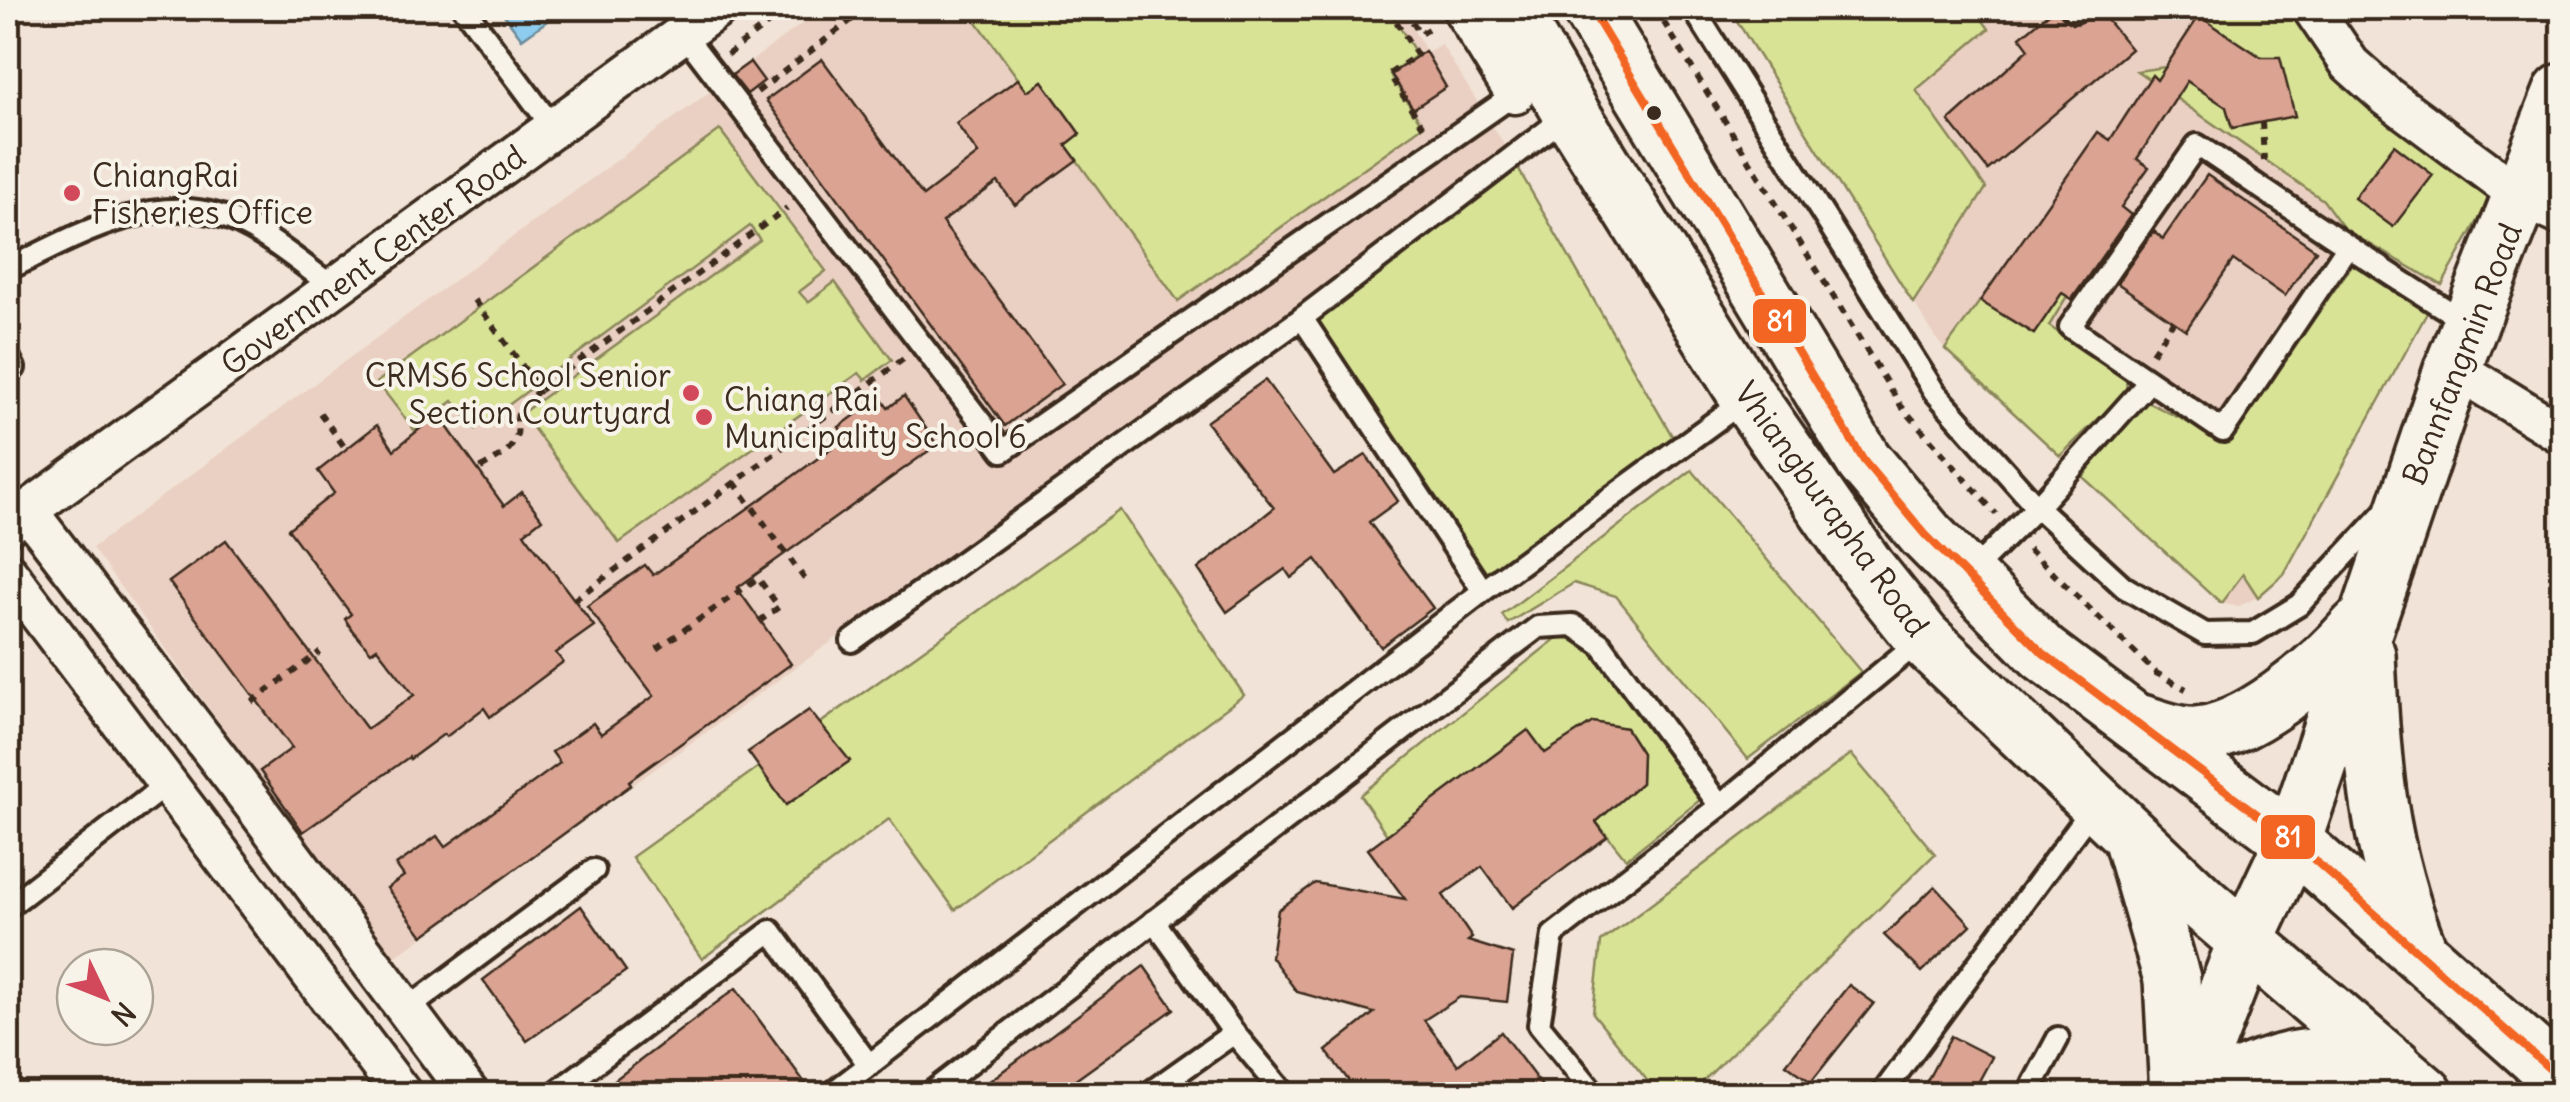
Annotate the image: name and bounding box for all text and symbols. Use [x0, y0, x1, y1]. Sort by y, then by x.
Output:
unlabelled marker [1644, 103, 1664, 123]
street label: Government Center Road [213, 136, 533, 384]
place label: ChiangRai Fisheries Office [92, 155, 313, 233]
marker: ChiangRai Fisheries Office [61, 182, 83, 204]
street label: Bannfangmin Road [2393, 217, 2531, 491]
line badge: 81 [1751, 297, 1808, 345]
text: 81 [1766, 303, 1794, 339]
place label: CRMS6 School Senior Section Courtyard [365, 355, 671, 433]
street label: Vhiangburapha Road [1726, 373, 1938, 645]
place label: Chiang Rai Municipality School 6 [724, 379, 1027, 457]
marker: CRMS6 School Senior Section Courtyard [680, 382, 702, 404]
marker: Chiang Rai Municipality School 6 [693, 406, 715, 428]
line badge: 81 [2259, 813, 2317, 861]
text: 81 [2274, 819, 2302, 855]
north arrow [55, 947, 155, 1047]
text: N [104, 995, 143, 1033]

